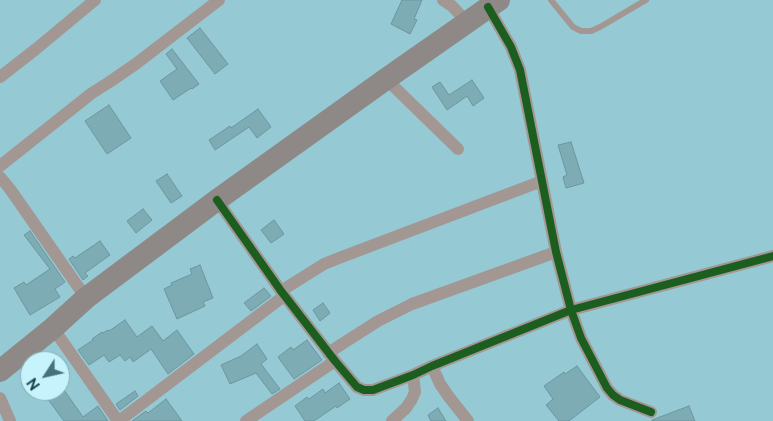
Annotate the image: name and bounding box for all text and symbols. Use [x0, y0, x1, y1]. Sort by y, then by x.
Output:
north arrow [20, 351, 70, 401]
text: N [24, 375, 43, 393]

